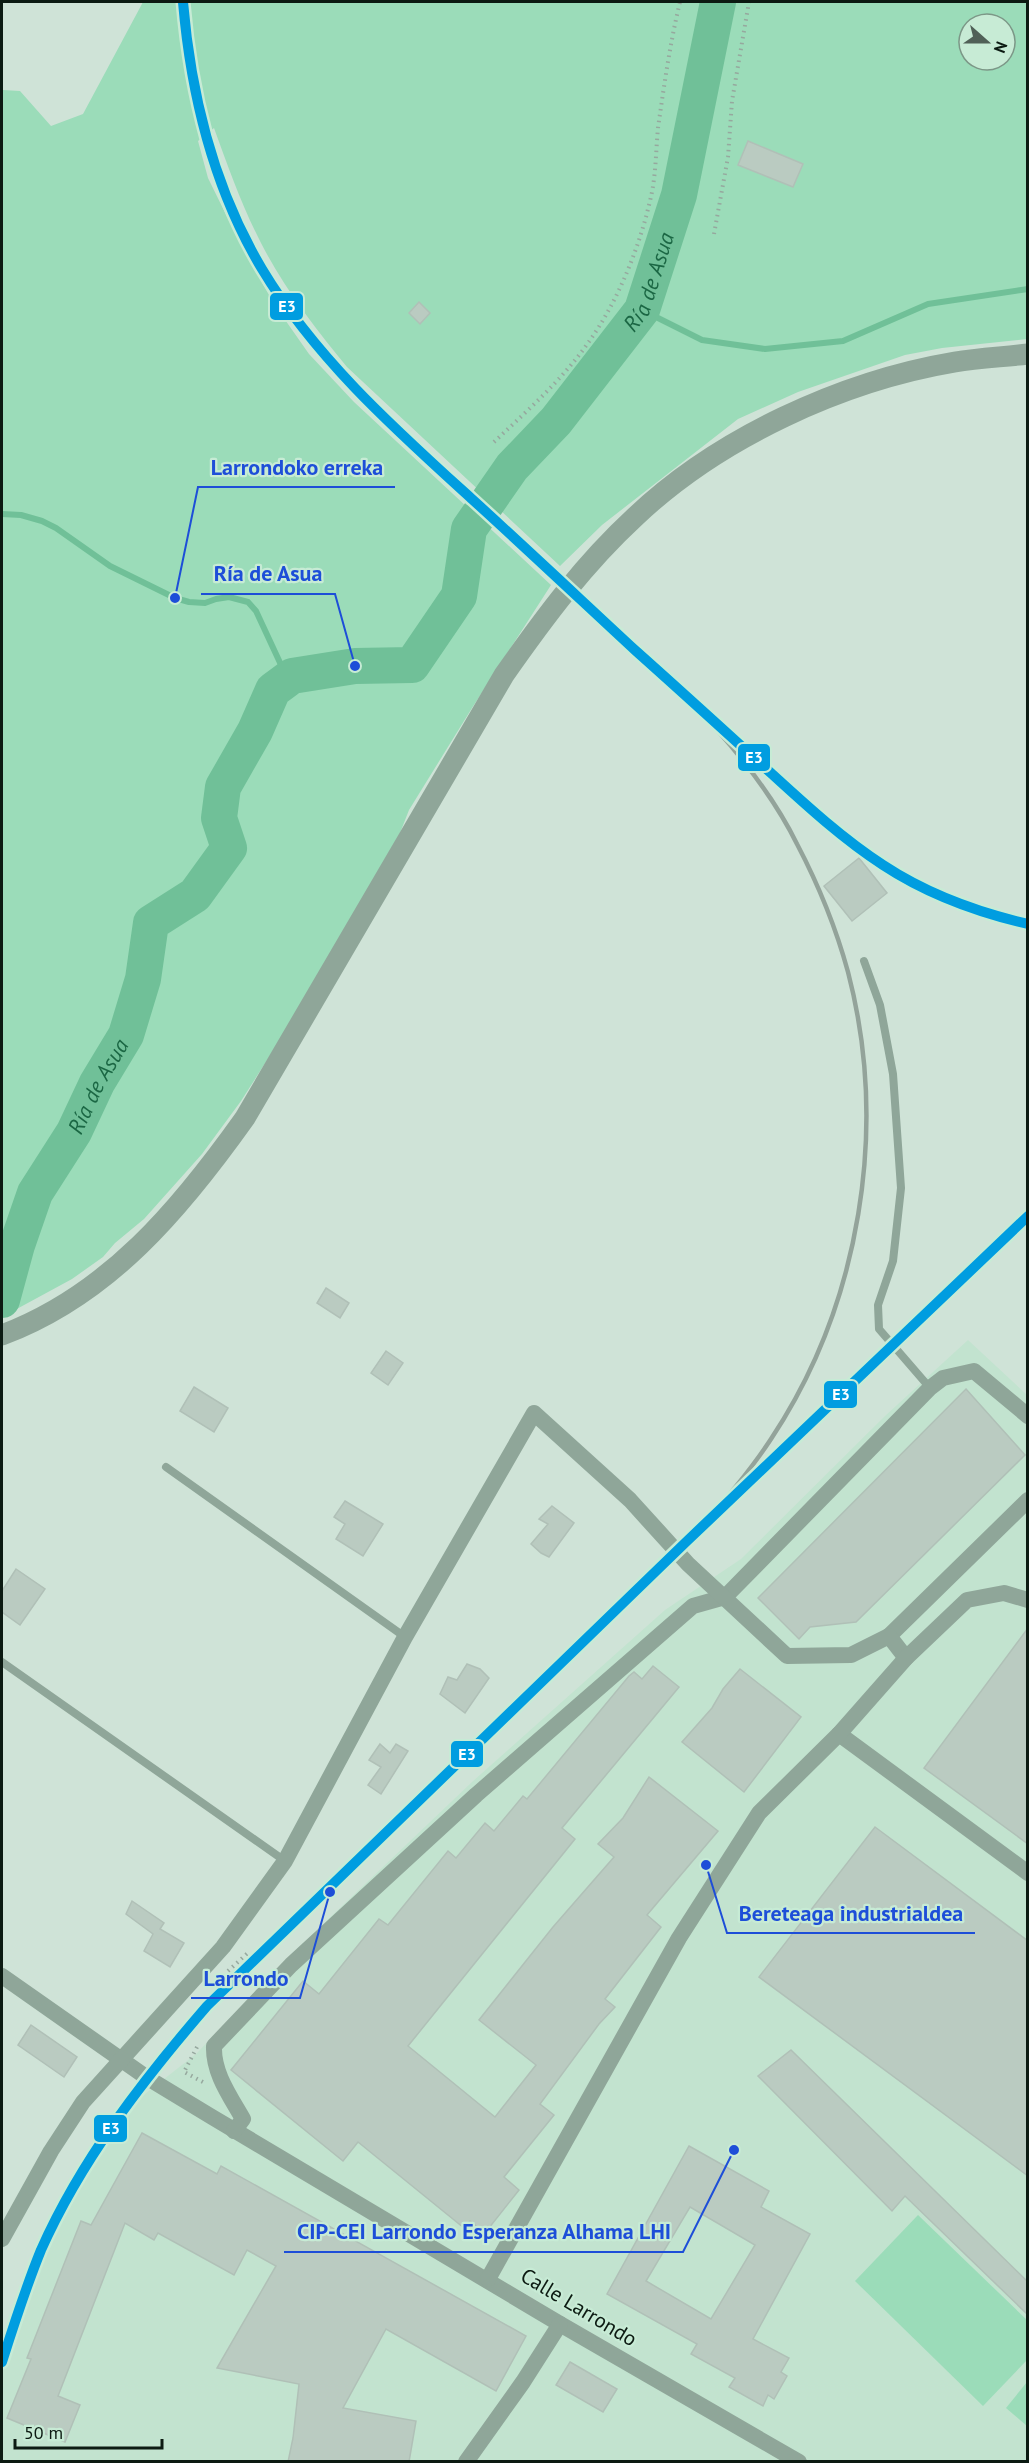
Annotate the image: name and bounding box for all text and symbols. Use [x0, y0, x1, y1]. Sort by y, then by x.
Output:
north arrow [957, 12, 1017, 72]
text: N [990, 39, 1012, 56]
water label: Ría de Asua [617, 229, 680, 337]
line badge: E3 [269, 292, 304, 321]
text: E3 [278, 296, 296, 316]
callout: Larrondoko erreka [198, 447, 395, 487]
text: Larrondoko erreka [211, 453, 383, 481]
callout: Ría de Asua [201, 554, 335, 594]
text: Ría de Asua [214, 559, 322, 587]
line badge: E3 [737, 743, 771, 772]
text: E3 [745, 747, 763, 767]
water label: Ría de Asua [61, 1033, 135, 1138]
line badge: E3 [823, 1380, 858, 1409]
text: E3 [832, 1384, 850, 1404]
line badge: E3 [450, 1740, 484, 1768]
text: E3 [458, 1744, 476, 1764]
callout: Bereteaga industrialdea [727, 1893, 975, 1933]
text: Bereteaga industrialdea [739, 1899, 963, 1927]
callout: Larrondo [191, 1958, 300, 1998]
text: Larrondo [203, 1964, 289, 1992]
line badge: E3 [93, 2114, 128, 2143]
text: E3 [102, 2118, 120, 2138]
callout: CIP-CEI Larrondo Esperanza Alhama LHI [284, 2212, 683, 2252]
text: CIP-CEI Larrondo Esperanza Alhama LHI [297, 2217, 671, 2245]
street label: Calle Larrondo [516, 2262, 642, 2352]
scale bar [15, 2412, 162, 2450]
text: 50 m [24, 2421, 63, 2444]

